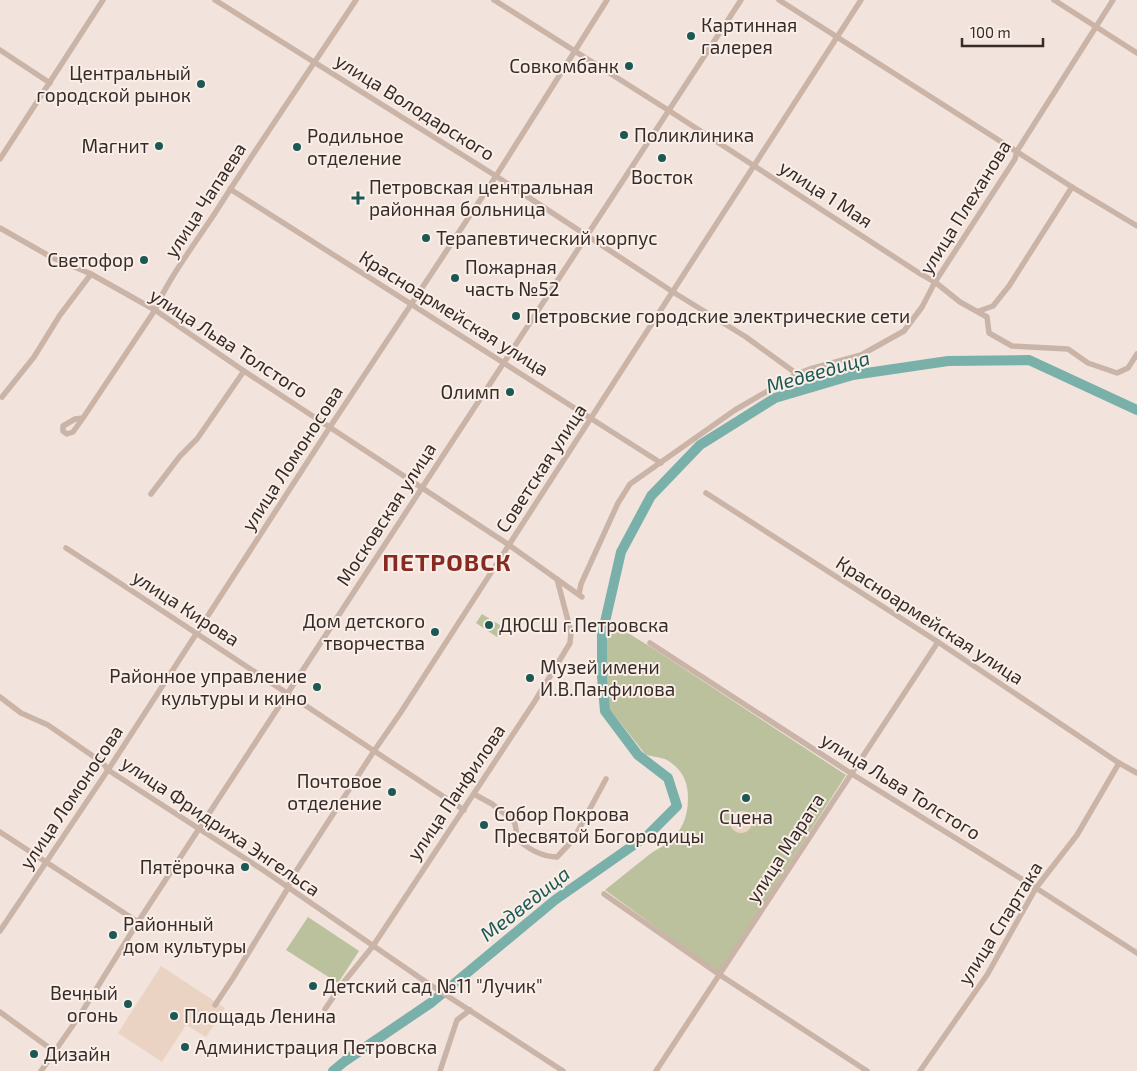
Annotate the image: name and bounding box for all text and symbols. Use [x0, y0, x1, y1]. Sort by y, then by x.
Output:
place label: Картинная галерея [701, 13, 797, 58]
scale bar [962, 15, 1043, 47]
text: 100 m [970, 23, 1011, 41]
marker: Картинная галерея [685, 30, 697, 42]
street label: улица Володарского [331, 48, 499, 166]
place label: Совкомбанк [509, 54, 619, 77]
marker: Совкомбанк [623, 60, 635, 72]
place label: Центральный городской рынок [36, 61, 191, 106]
marker: Центральный городской рынок [195, 78, 207, 90]
place label: Поликлиника [634, 123, 754, 146]
place label: Родильное отделение [307, 124, 404, 169]
marker: Поликлиника [618, 129, 630, 141]
place label: Магнит [82, 134, 149, 157]
street label: улица Плеханова [914, 135, 1016, 279]
street label: улица Чапаева [159, 138, 251, 262]
marker: Магнит [153, 140, 165, 152]
marker: Родильное отделение [291, 141, 303, 153]
marker: Восток [656, 152, 668, 164]
street label: улица 1 Мая [775, 155, 877, 233]
place label: Восток [631, 165, 693, 188]
place label: Петровская центральная районная больница [369, 175, 594, 220]
marker: Петровская центральная районная больница [351, 191, 365, 205]
place label: Терапевтический корпус [436, 226, 658, 250]
marker: Терапевтический корпус [420, 232, 432, 244]
street label: Красноармейская улица [355, 245, 553, 381]
place label: Светофор [47, 248, 134, 271]
marker: Светофор [138, 254, 150, 266]
place label: Пожарная часть №52 [465, 255, 559, 300]
marker: Пожарная часть №52 [449, 272, 461, 284]
street label: улица Льва Толстого [145, 283, 313, 403]
place label: Петровские городские электрические сети [526, 304, 910, 327]
marker: Петровские городские электрические сети [510, 310, 522, 322]
water label: Медведица [763, 345, 873, 397]
place label: Олимп [440, 380, 500, 403]
street label: улица Ломоносова [236, 381, 348, 535]
marker: Олимп [504, 386, 516, 398]
street label: Советская улица [490, 399, 592, 537]
street label: Московская улица [331, 438, 441, 590]
district label: ПЕТРОВСК [382, 547, 512, 576]
street label: Красноармейская улица [832, 550, 1028, 690]
street label: улица Кирова [128, 564, 244, 652]
place label: Дом детского творчества [303, 609, 425, 654]
place label: ДЮСШ г.Петровска [499, 613, 669, 636]
marker: ДЮСШ г.Петровска [483, 619, 495, 631]
marker: Дом детского творчества [429, 626, 441, 638]
place label: Музей имени И.В.Панфилова [540, 655, 675, 700]
place label: Районное управление культуры и кино [109, 664, 307, 710]
marker: Музей имени И.В.Панфилова [524, 672, 536, 684]
marker: Районное управление культуры и кино [311, 681, 323, 693]
street label: улица Панфилова [402, 719, 510, 865]
street label: улица Ломоносова [14, 720, 128, 874]
street label: улица Льва Толстого [817, 727, 985, 845]
street label: улица Фридриха Энгельса [117, 750, 325, 902]
place label: Почтовое отделение [287, 769, 382, 814]
marker: Почтовое отделение [386, 786, 398, 798]
street label: улица Марата [741, 789, 829, 907]
marker: Сцена [740, 792, 752, 804]
place label: Собор Покрова Пресвятой Богородицы [494, 802, 704, 847]
place label: Сцена [719, 805, 773, 828]
marker: Собор Покрова Пресвятой Богородицы [478, 819, 490, 831]
place label: Пятёрочка [140, 855, 235, 878]
street label: улица Спартака [952, 857, 1048, 989]
marker: Пятёрочка [239, 861, 251, 873]
water label: Медведица [475, 861, 574, 946]
place label: Районный дом культуры [123, 912, 246, 958]
marker: Районный дом культуры [107, 929, 119, 941]
place label: Детский сад №11 "Лучик" [323, 974, 543, 998]
marker: Детский сад №11 "Лучик" [307, 980, 319, 992]
place label: Вечный огонь [50, 981, 118, 1026]
marker: Вечный огонь [122, 998, 134, 1010]
place label: Площадь Ленина [184, 1004, 336, 1027]
marker: Площадь Ленина [168, 1010, 180, 1022]
place label: Администрация Петровска [195, 1035, 437, 1058]
marker: Администрация Петровска [179, 1041, 191, 1053]
place label: Дизайн [44, 1042, 110, 1065]
marker: Дизайн [28, 1048, 40, 1060]

